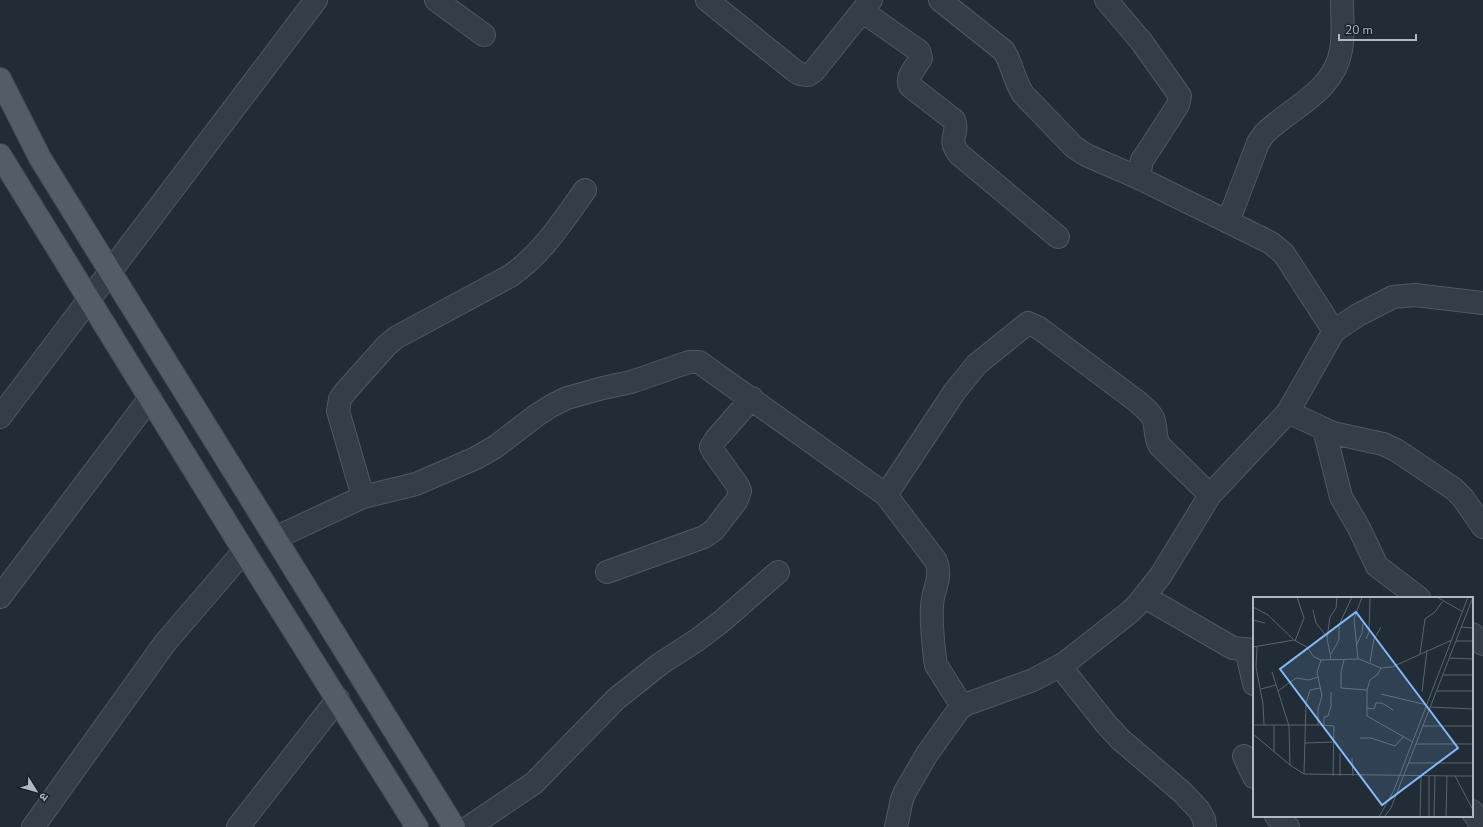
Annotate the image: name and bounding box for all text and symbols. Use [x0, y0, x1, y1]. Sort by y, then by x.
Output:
scale bar [1339, 16, 1416, 42]
text: 20 m [1345, 22, 1373, 38]
inset map [1253, 597, 1473, 817]
north arrow [16, 771, 56, 811]
text: उ [35, 790, 52, 804]

